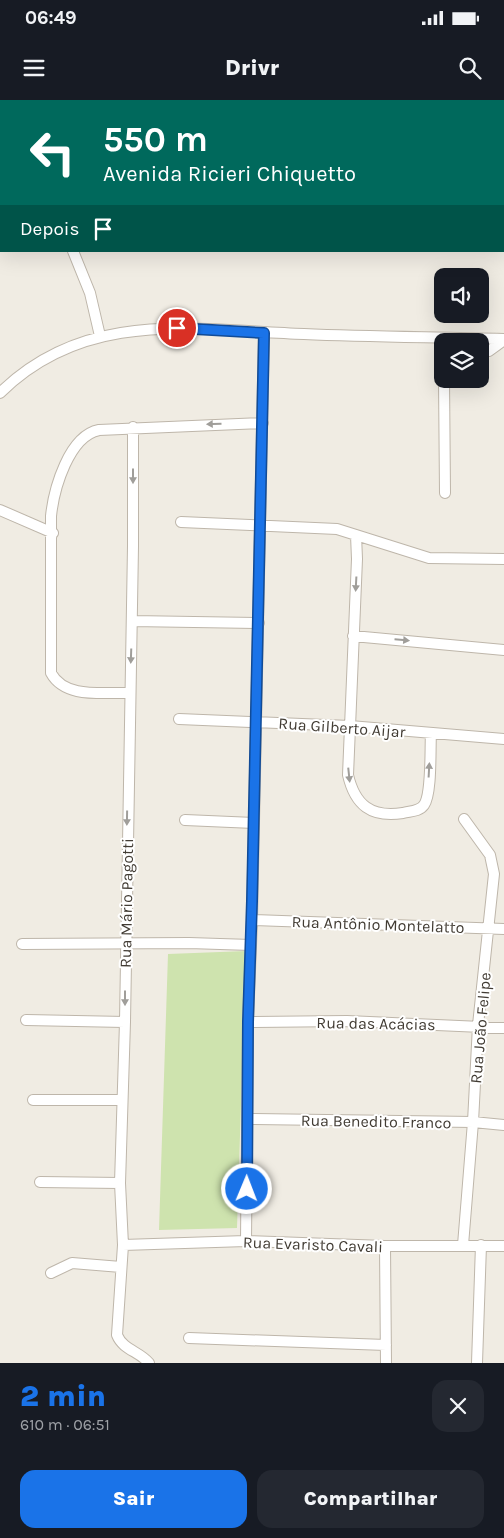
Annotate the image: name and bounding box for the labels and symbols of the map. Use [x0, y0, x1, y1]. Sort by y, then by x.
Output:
pin [156, 307, 198, 349]
one-way arrow [206, 421, 222, 429]
one-way arrow [129, 468, 137, 484]
one-way arrow [351, 576, 359, 592]
one-way arrow [394, 637, 410, 645]
one-way arrow [126, 648, 134, 664]
street label: Rua Gilberto Aijar [278, 714, 406, 741]
one-way arrow [426, 762, 434, 778]
one-way arrow [345, 767, 353, 783]
one-way arrow [123, 810, 131, 826]
street label: Rua Mário Pagotti [116, 838, 137, 968]
street label: Rua Antônio Montelatto [291, 912, 465, 937]
street label: Rua João Felipe [466, 972, 495, 1084]
one-way arrow [121, 990, 129, 1006]
street label: Rua das Acácias [316, 1013, 436, 1034]
street label: Rua Benedito Franco [301, 1111, 451, 1132]
position arrow [220, 1162, 272, 1214]
street label: Rua Evaristo Cavali [243, 1233, 383, 1256]

